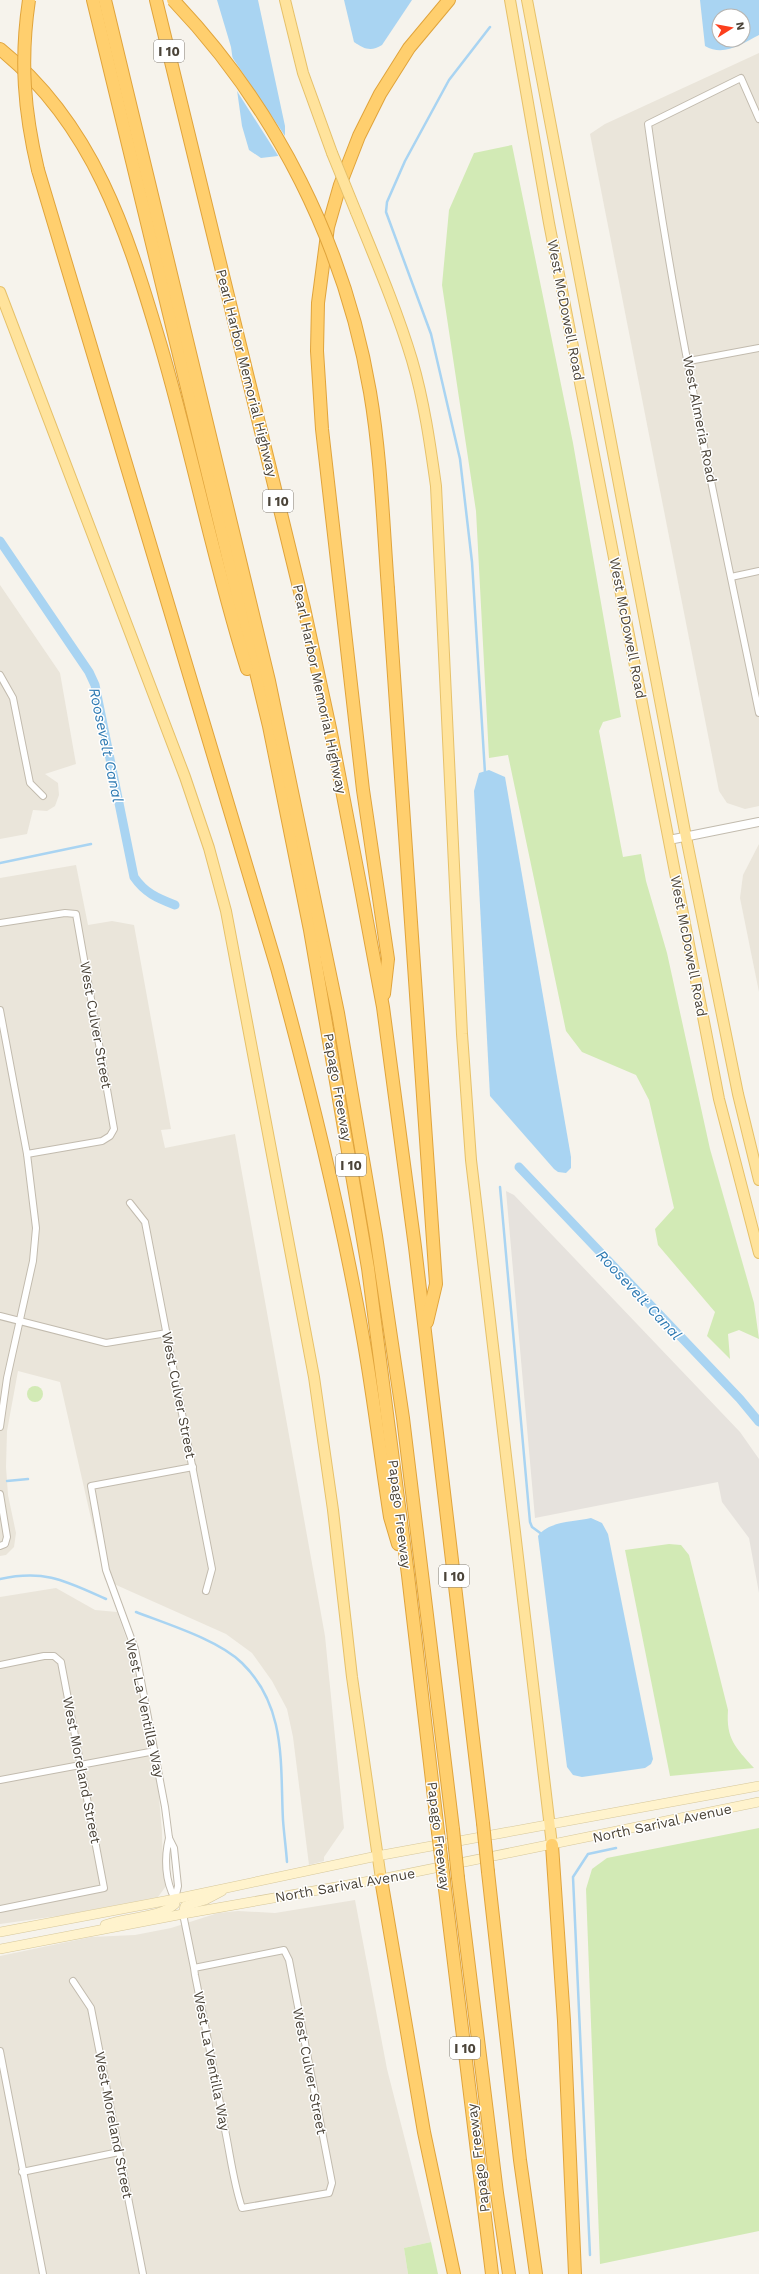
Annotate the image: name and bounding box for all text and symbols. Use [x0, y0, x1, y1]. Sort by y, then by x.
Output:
north arrow [711, 8, 751, 48]
text: N [733, 21, 747, 31]
road number: I 10 [154, 40, 184, 62]
street label: West McDowell Road [544, 238, 588, 382]
street label: Pearl Harbor Memorial Highway [213, 267, 281, 479]
street label: West Almeria Road [680, 354, 720, 484]
road number: I 10 [263, 490, 293, 512]
street label: West McDowell Road [606, 556, 650, 700]
street label: Pearl Harbor Memorial Highway [290, 583, 350, 796]
water label: Roosevelt Canal [85, 686, 127, 804]
street label: West McDowell Road [667, 874, 711, 1018]
street label: West Culver Street [77, 960, 115, 1090]
street label: Papago Freeway [321, 1032, 356, 1143]
road number: I 10 [336, 1154, 366, 1176]
water label: Roosevelt Canal [593, 1246, 686, 1344]
street label: West Culver Street [159, 1330, 199, 1460]
street label: Papago Freeway [385, 1459, 415, 1570]
road number: I 10 [439, 1565, 469, 1587]
street label: West La Ventilla Way [122, 1637, 168, 1780]
street label: West Moreland Street [60, 1695, 104, 1845]
street label: Papago Freeway [424, 1781, 454, 1892]
street label: North Sarival Avenue [591, 1800, 733, 1846]
street label: North Sarival Avenue [274, 1865, 416, 1905]
street label: West La Ventilla Way [191, 1990, 234, 2133]
street label: West Culver Street [290, 2006, 330, 2136]
road number: I 10 [450, 2037, 480, 2059]
street label: West Moreland Street [92, 2050, 136, 2200]
street label: Papago Freeway [463, 2102, 493, 2213]

